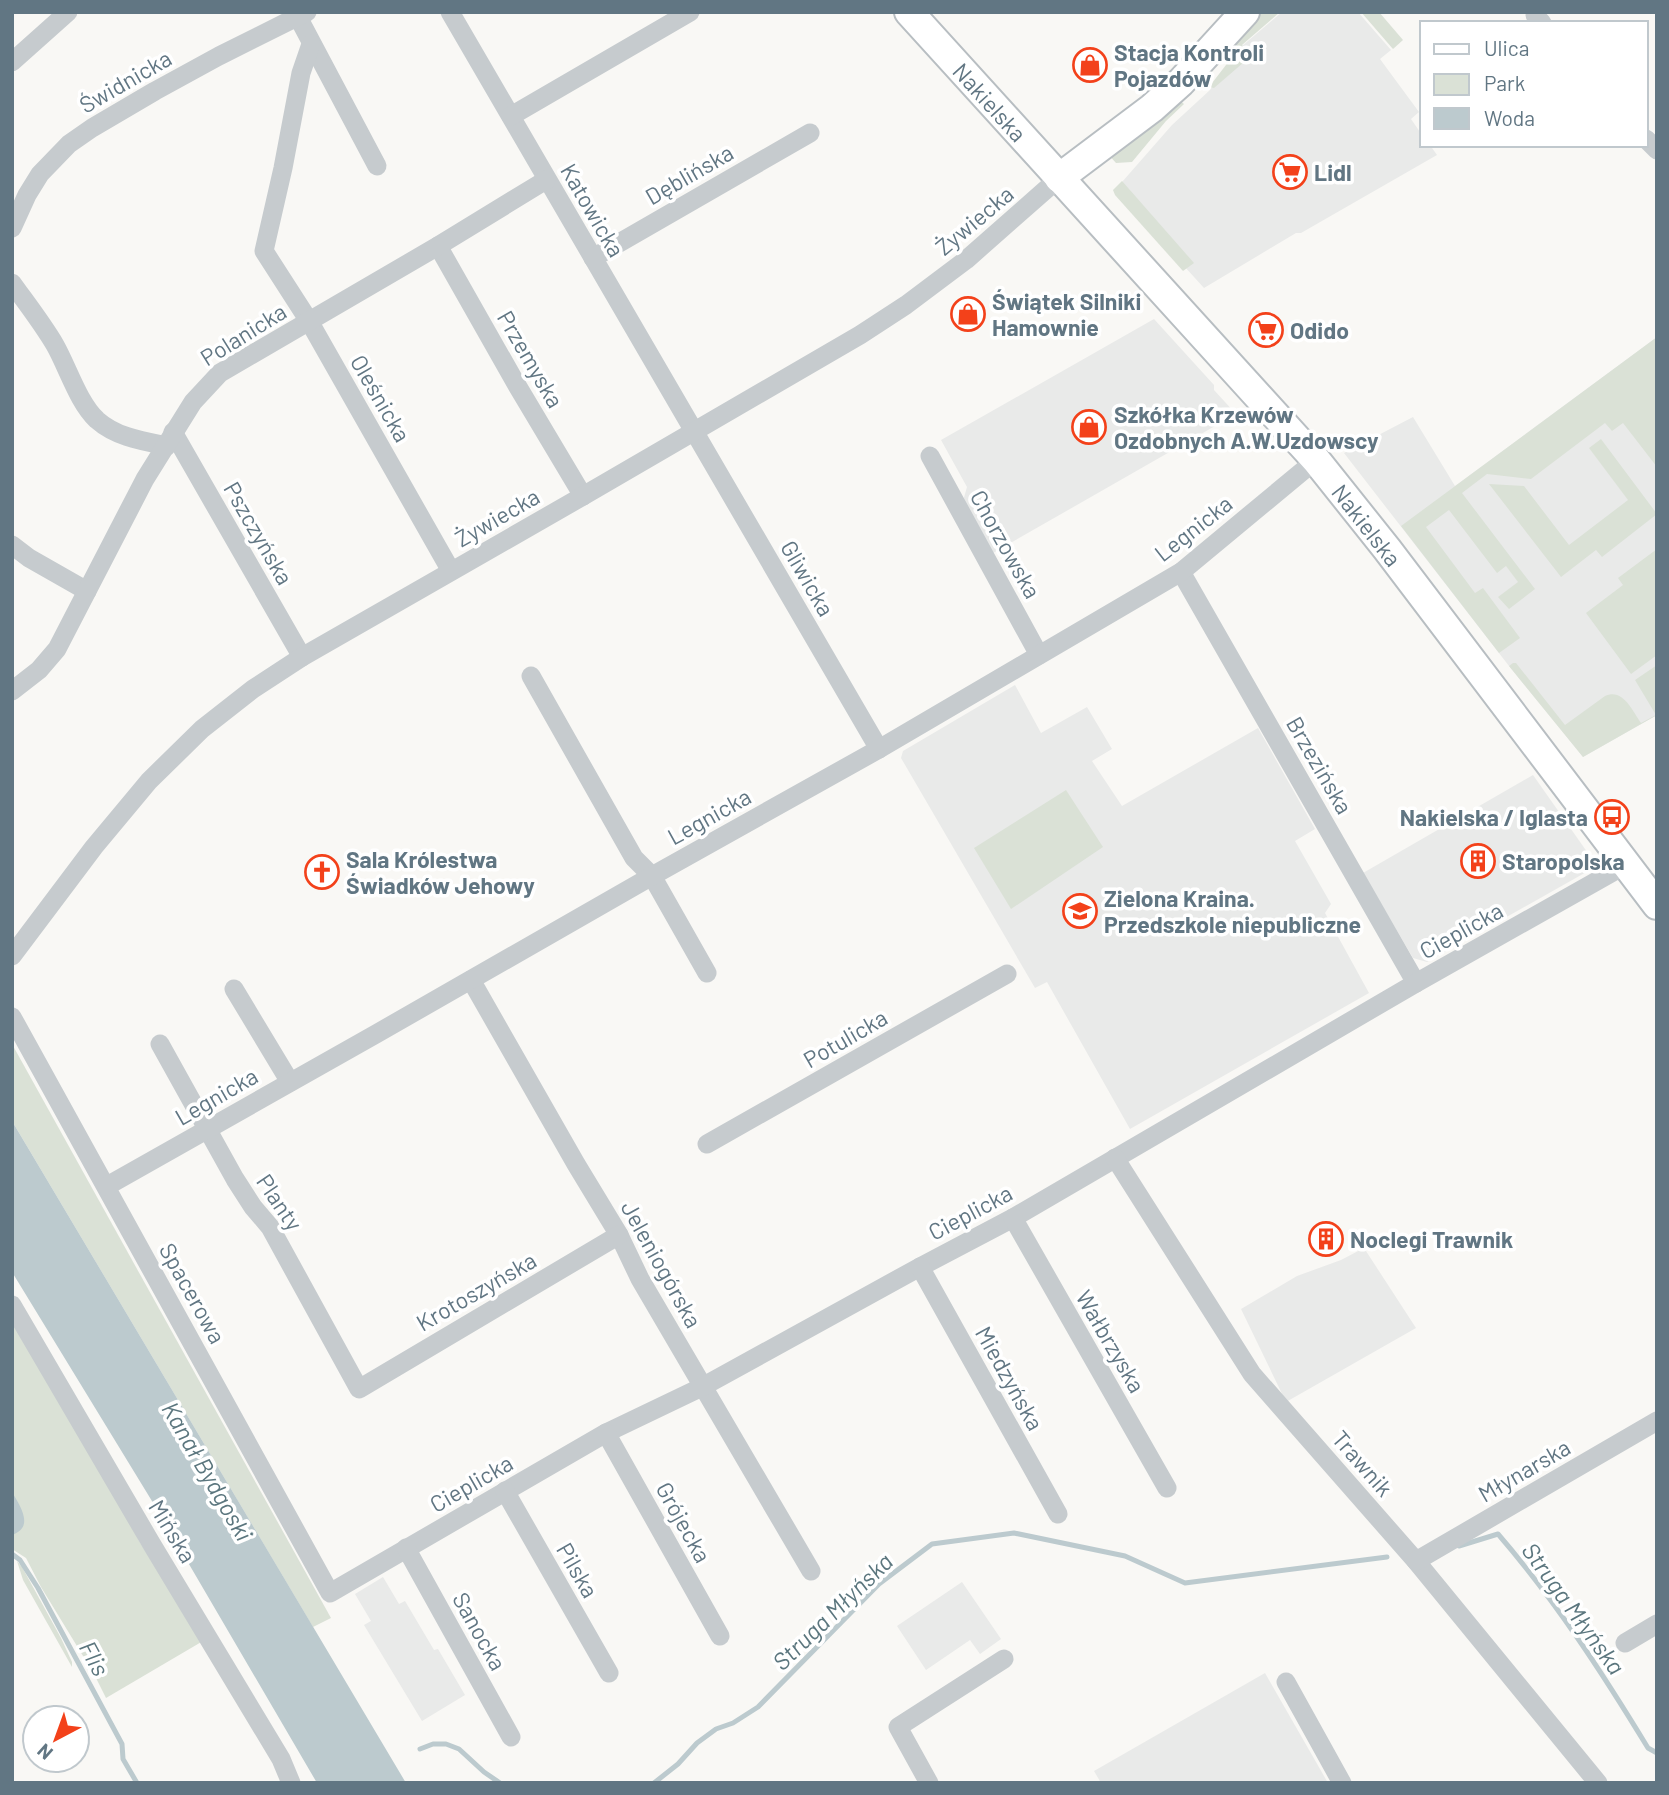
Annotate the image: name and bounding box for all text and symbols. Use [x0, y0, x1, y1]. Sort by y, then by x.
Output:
legend [1420, 21, 1648, 147]
text: Ulica [1484, 35, 1529, 60]
place label: Stacja Kontroli Pojazdów [1114, 38, 1264, 92]
street label: Świdnicka [74, 43, 176, 119]
shop icon: Stacja Kontroli Pojazdów [1071, 46, 1109, 84]
street label: Nakielska [947, 57, 1033, 147]
text: Park [1484, 70, 1525, 95]
text: Woda [1484, 105, 1535, 130]
street label: Dęblińska [640, 138, 738, 210]
supermarket icon: Lidl [1271, 153, 1309, 191]
street label: Katowicka [555, 158, 631, 262]
place label: Lidl [1314, 158, 1352, 186]
street label: Żywiecka [929, 179, 1019, 261]
place label: Świątek Silniki Hamownie [992, 287, 1141, 341]
shop icon: Świątek Silniki Hamownie [949, 295, 987, 333]
street label: Polanicka [195, 297, 291, 371]
street label: Przemyska [492, 305, 570, 413]
supermarket icon: Odido [1247, 311, 1285, 349]
place label: Odido [1290, 316, 1349, 344]
street label: Oleśnicka [345, 349, 417, 447]
place label: Szkółka Krzewów Ozdobnych A.W.Uzdowscy [1114, 400, 1379, 454]
shop icon: Szkółka Krzewów Ozdobnych A.W.Uzdowscy [1070, 408, 1108, 446]
street label: Pszczyńska [218, 477, 300, 589]
street label: Nakielska [1326, 478, 1408, 572]
street label: Żywiecka [450, 482, 544, 552]
street label: Chorzowska [965, 485, 1047, 603]
street label: Legnicka [1149, 489, 1237, 567]
street label: Gliwicka [775, 535, 841, 621]
street label: Brzezińska [1281, 711, 1359, 819]
street label: Legnicka [662, 782, 756, 850]
bus stop icon: Nakielska / Iglasta [1593, 798, 1631, 836]
place label: Nakielska / Iglasta [1400, 803, 1588, 831]
building icon: Staropolska [1459, 842, 1497, 880]
place label: Sala Królestwa Świadków Jehowy [346, 845, 535, 899]
place label: Staropolska [1502, 847, 1625, 875]
church icon: Sala Królestwa Świadków Jehowy [303, 853, 341, 891]
place label: Zielona Kraina. Przedszkole niepubliczne [1104, 884, 1361, 938]
school or university icon: Zielona Kraina. Przedszkole niepubliczne [1061, 892, 1099, 930]
street label: Cieplicka [1414, 896, 1508, 964]
street label: Potulicka [798, 1003, 892, 1073]
street label: Legnicka [170, 1061, 262, 1131]
street label: Planty [251, 1168, 309, 1236]
street label: Cieplicka [923, 1178, 1017, 1246]
street label: Jeleniogórska [616, 1196, 708, 1332]
building icon: Noclegi Trawnik [1307, 1220, 1345, 1258]
place label: Noclegi Trawnik [1350, 1225, 1513, 1253]
street label: Spacerowa [154, 1238, 232, 1348]
street label: Krotoszyńska [411, 1245, 541, 1337]
street label: Wałbrzyska [1070, 1285, 1152, 1397]
street label: Miedzyńska [970, 1321, 1050, 1435]
water label: Kanał Bydgoski [156, 1396, 260, 1546]
street label: Trawnik [1327, 1424, 1399, 1502]
street label: Młynarska [1473, 1433, 1575, 1507]
street label: Cieplicka [425, 1448, 517, 1518]
street label: Grójecka [651, 1477, 717, 1567]
street label: Mińska [143, 1494, 203, 1568]
water label: Struga Młyńska [1516, 1536, 1632, 1680]
street label: Pilska [551, 1537, 605, 1603]
water label: Struga Młyńska [766, 1546, 898, 1676]
street label: Sanocka [447, 1587, 513, 1675]
water label: Flis [74, 1635, 116, 1681]
north arrow [21, 1704, 91, 1774]
text: N [32, 1739, 57, 1765]

